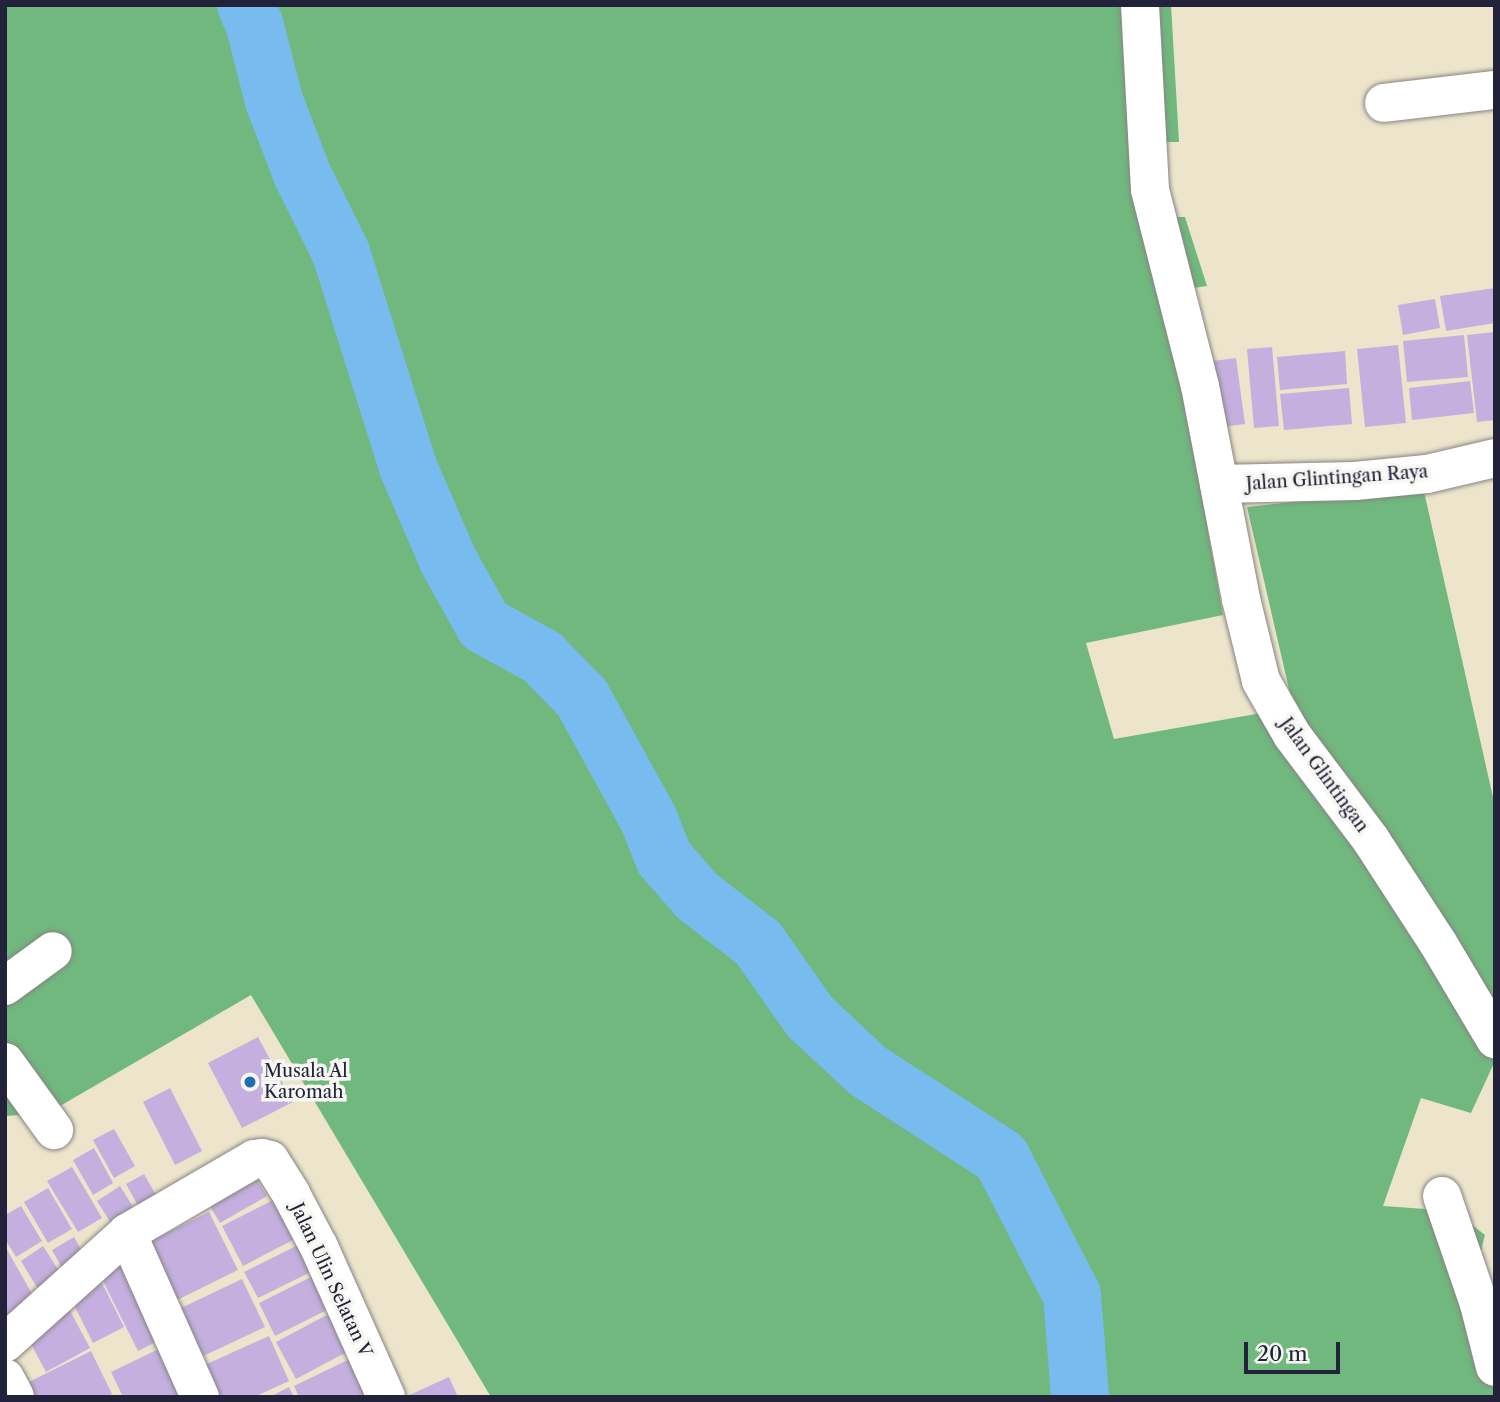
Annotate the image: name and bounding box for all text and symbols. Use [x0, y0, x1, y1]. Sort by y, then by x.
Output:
street label: Jalan Glintingan Raya [1245, 461, 1429, 495]
street label: Jalan Glintingan [1275, 713, 1373, 837]
place label: Musala Al Karomah [264, 1061, 349, 1104]
marker: Musala Al Karomah [242, 1074, 258, 1090]
street label: Jalan Ulin Selatan V [286, 1199, 376, 1361]
scale bar [1248, 1328, 1344, 1372]
text: 20 m [1257, 1341, 1308, 1366]

